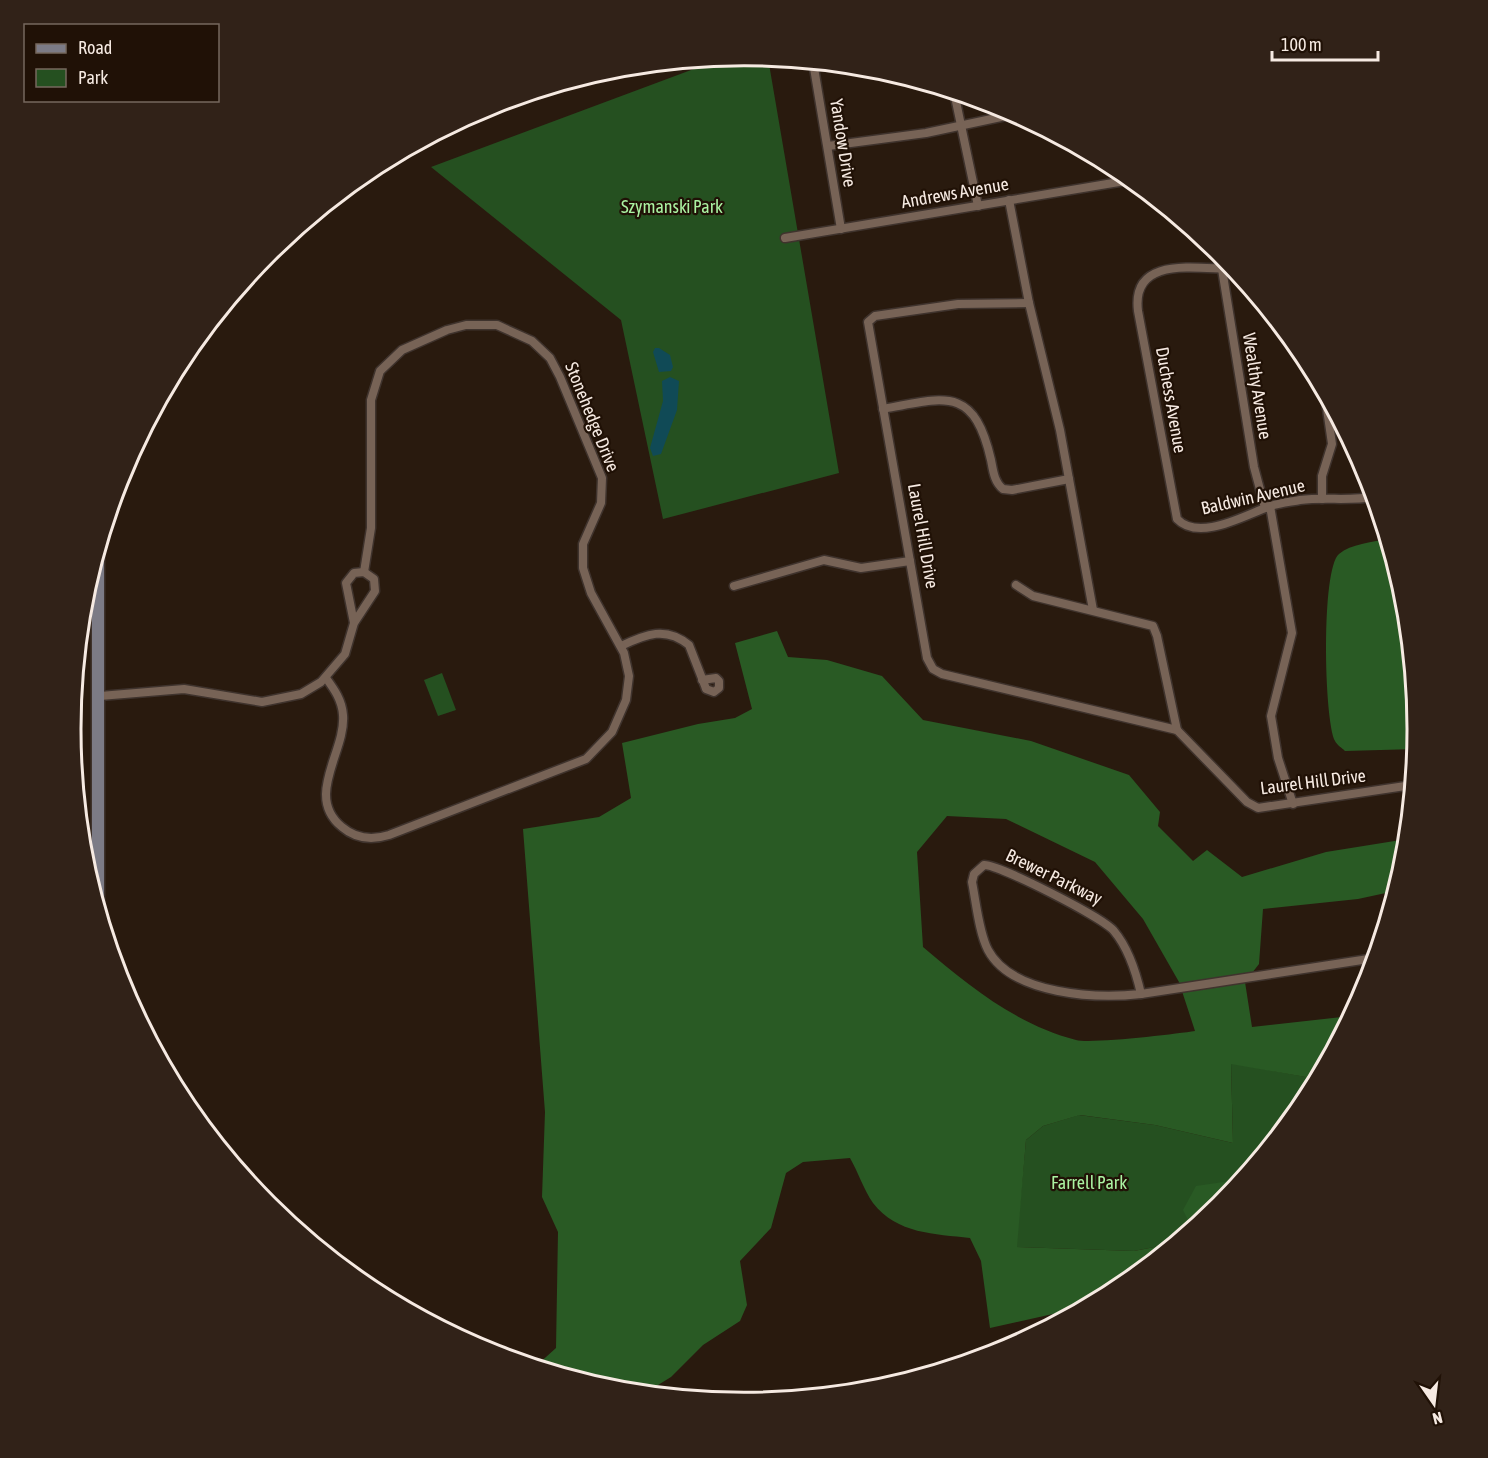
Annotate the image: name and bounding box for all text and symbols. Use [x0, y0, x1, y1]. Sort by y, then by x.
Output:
legend [24, 24, 219, 102]
scale bar [1272, 24, 1378, 62]
text: 100 m [1281, 34, 1322, 55]
text: Road [78, 37, 112, 58]
text: Park [78, 67, 108, 88]
street label: Yandow Drive [826, 97, 861, 189]
street label: Andrews Avenue [900, 173, 1010, 212]
park label: Szymanski Park [621, 196, 723, 217]
street label: Wealthy Avenue [1239, 331, 1276, 441]
street label: Duchess Avenue [1152, 345, 1191, 455]
street label: Stonehedge Drive [561, 359, 624, 475]
street label: Baldwin Avenue [1199, 474, 1307, 519]
street label: Laurel Hill Drive [904, 482, 943, 590]
street label: Laurel Hill Drive [1259, 765, 1367, 798]
street label: Brewer Parkway [1003, 844, 1106, 909]
park label: Farrell Park [1051, 1172, 1127, 1193]
north arrow [1404, 1374, 1464, 1434]
text: N [1431, 1409, 1444, 1428]

